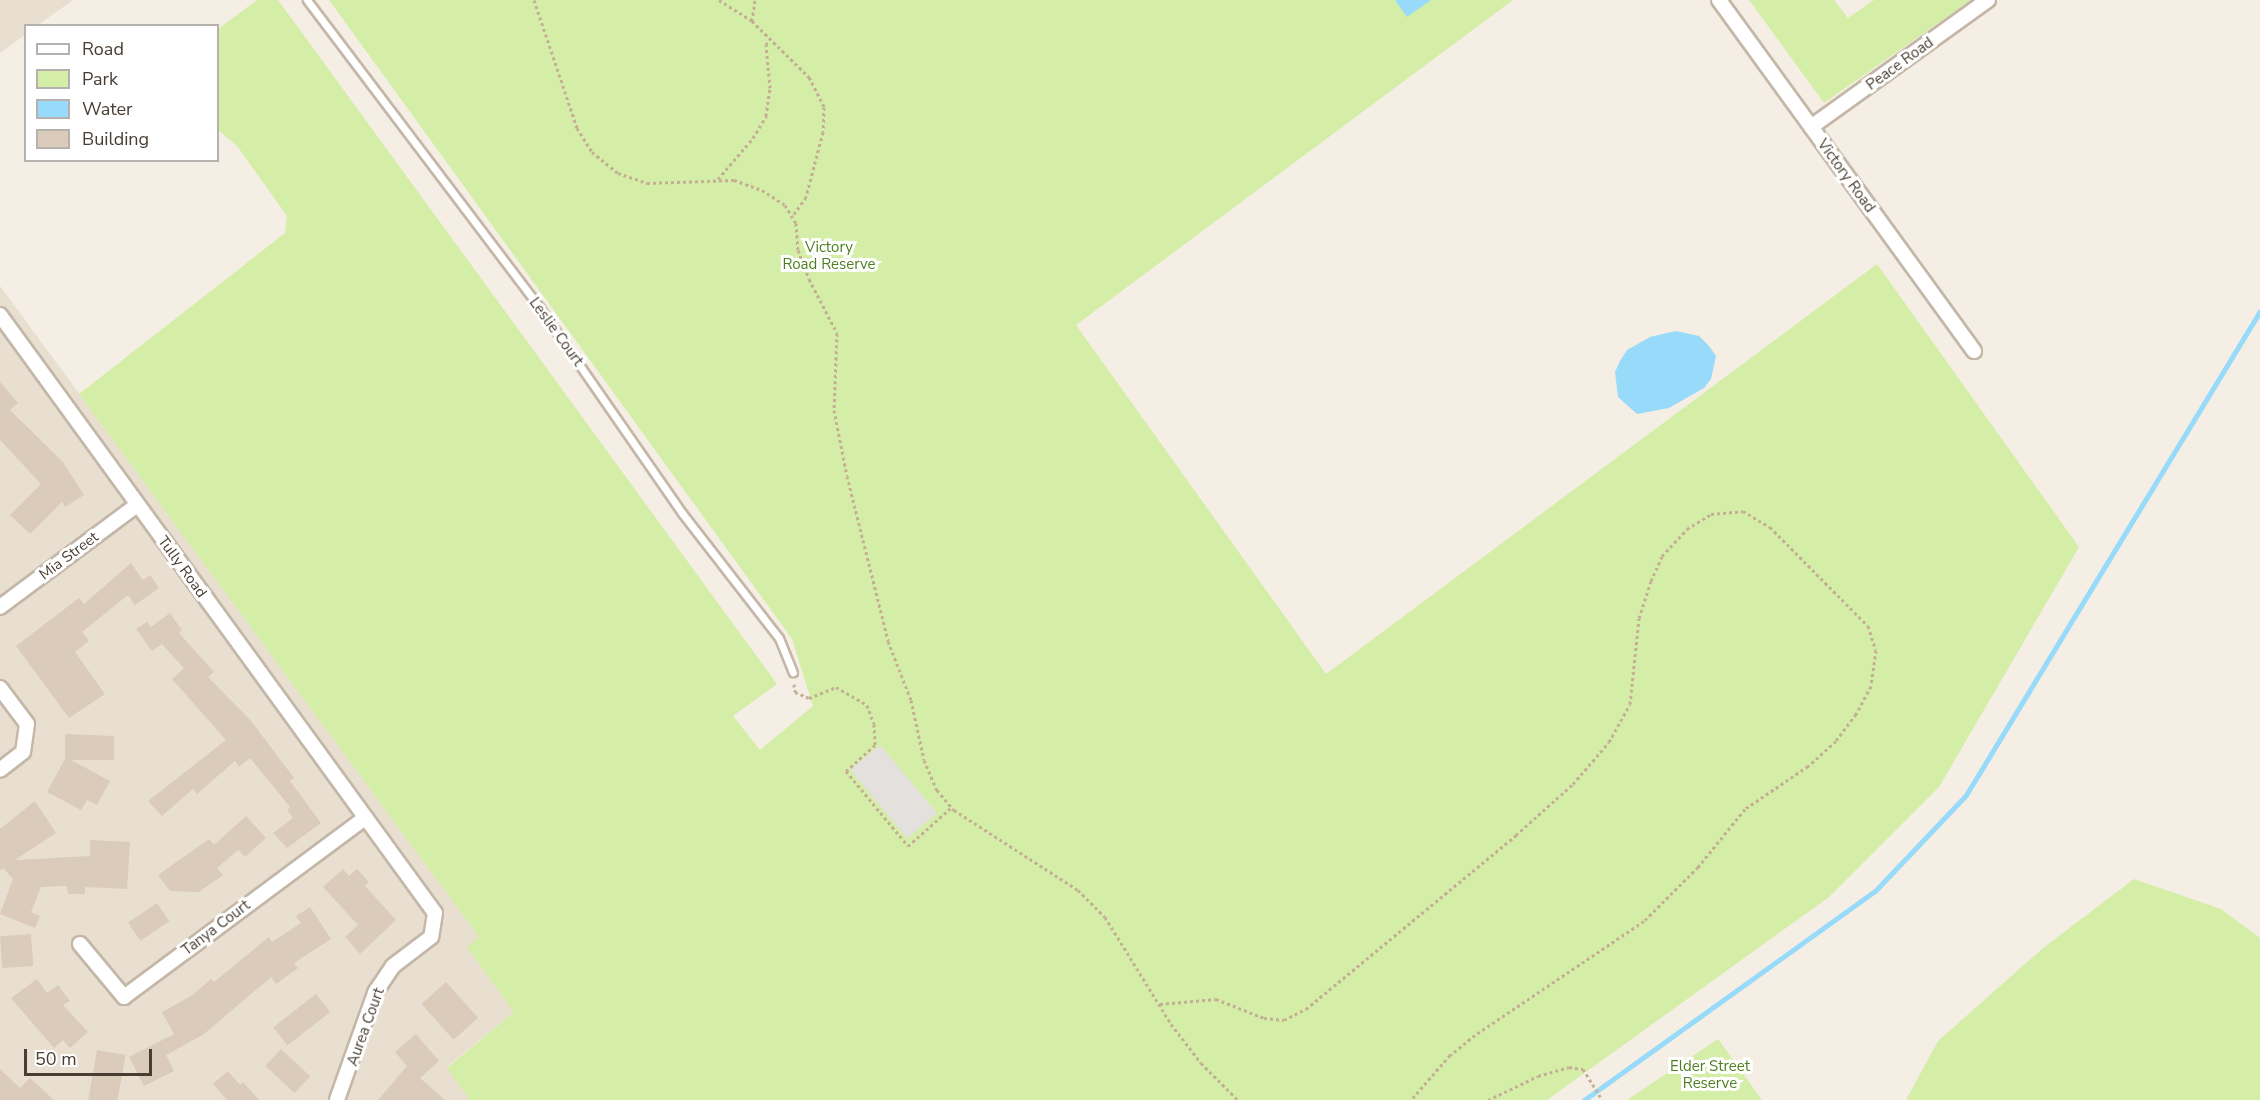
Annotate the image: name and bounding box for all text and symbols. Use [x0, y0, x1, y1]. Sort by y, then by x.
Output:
legend [24, 24, 219, 162]
street label: Peace Road [1863, 34, 1937, 94]
text: Road [82, 37, 124, 61]
text: Park [82, 67, 118, 91]
text: Water [82, 97, 133, 121]
text: Building [82, 127, 149, 151]
street label: Victory Road [1813, 136, 1879, 216]
park label: Victory Road Reserve [782, 238, 876, 273]
street label: Leslie Court [525, 294, 587, 370]
street label: Mia Street [36, 528, 102, 584]
street label: Tully Road [154, 533, 210, 601]
street label: Tanya Court [178, 896, 254, 960]
street label: Aurea Court [344, 986, 388, 1068]
scale bar [27, 1037, 154, 1075]
text: 50 m [35, 1047, 77, 1071]
park label: Elder Street Reserve [1670, 1057, 1750, 1092]

